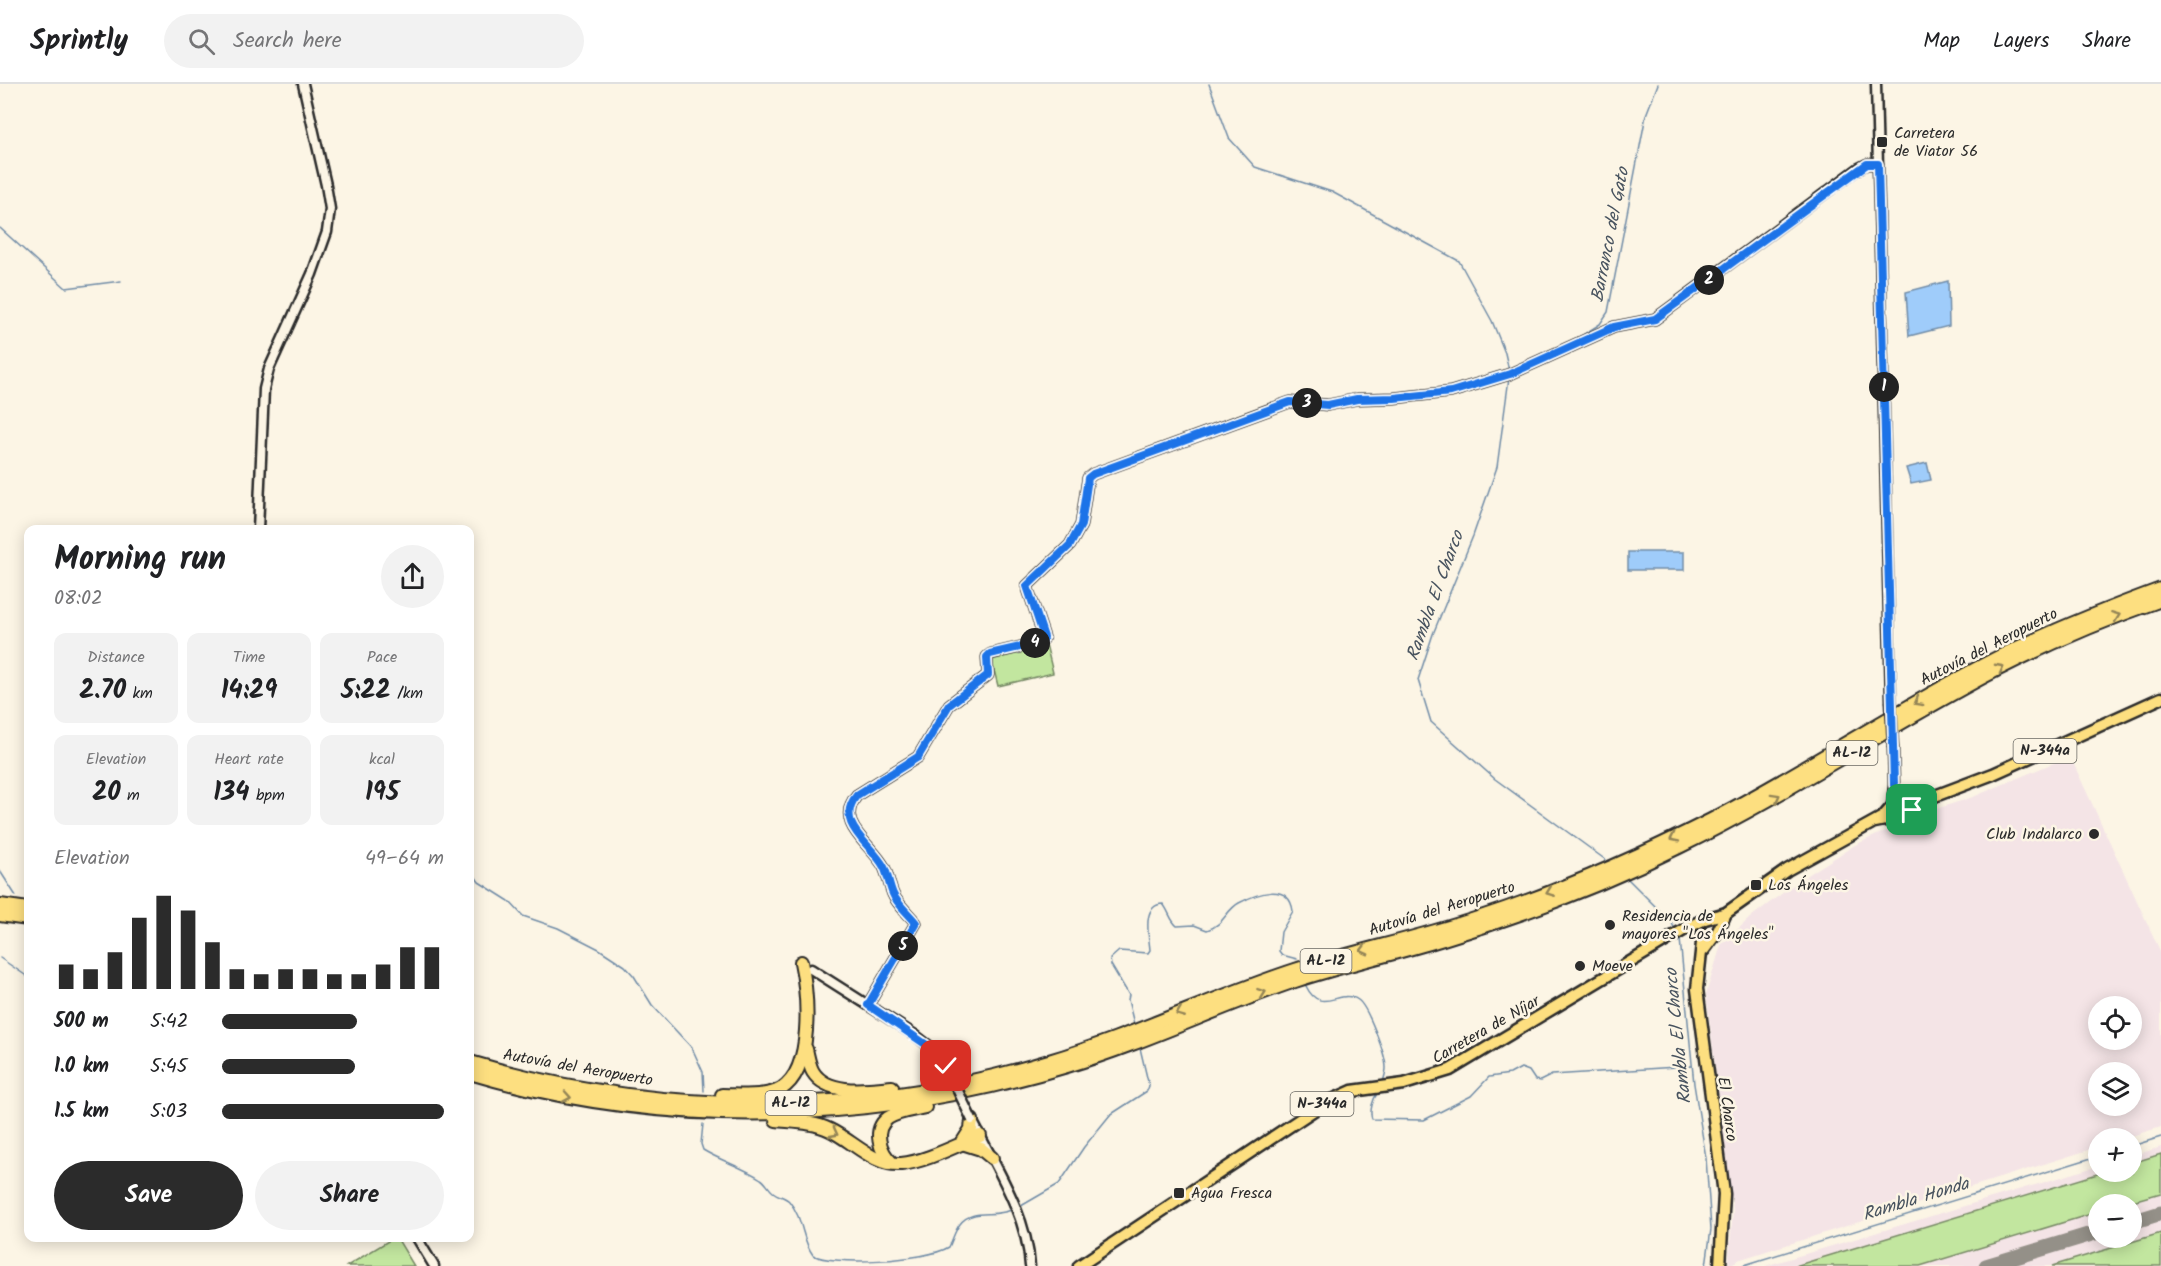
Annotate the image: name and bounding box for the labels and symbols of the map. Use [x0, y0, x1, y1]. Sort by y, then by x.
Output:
place label: Carretera de Viator 56 [1894, 121, 1978, 164]
marker: Carretera de Viator 56 [1875, 135, 1889, 149]
water label: Barranco del Gato [1584, 163, 1639, 305]
pin: 2 [1694, 265, 1724, 295]
pin: 1 [1869, 372, 1899, 402]
pin: 3 [1292, 388, 1322, 418]
water label: Rambla El Charco [1399, 525, 1474, 665]
street label: Autovía del Aeropuerto [1916, 601, 2062, 693]
one-way arrow [2111, 611, 2121, 624]
pin: 4 [1020, 628, 1050, 658]
one-way arrow [1994, 664, 2005, 676]
one-way arrow [1914, 694, 1924, 706]
road number: N-344a [2014, 739, 2076, 763]
road number: AL-12 [1826, 741, 1878, 765]
pin [1886, 784, 1937, 835]
one-way arrow [1770, 793, 1780, 804]
place label: Club Indalarco [1986, 822, 2082, 847]
marker: Club Indalarco [2087, 827, 2101, 841]
one-way arrow [1670, 830, 1681, 842]
place label: Los Ángeles [1768, 873, 1848, 898]
street label: Autovía del Aeropuerto [1366, 875, 1518, 943]
marker: Los Ángeles [1749, 878, 1763, 892]
one-way arrow [1546, 884, 1556, 897]
place label: Residencia de mayores "Los Ángeles" [1622, 904, 1774, 947]
marker: Residencia de mayores "Los Ángeles" [1603, 918, 1617, 932]
pin: 5 [888, 931, 918, 961]
one-way arrow [1360, 943, 1370, 955]
road number: AL-12 [1300, 949, 1352, 973]
place label: Moeve [1592, 954, 1633, 979]
marker: Moeve [1573, 959, 1587, 973]
water label: Rambla El Charco [1657, 965, 1701, 1105]
one-way arrow [1256, 988, 1267, 1001]
street label: Carretera de Níjar [1428, 988, 1546, 1071]
one-way arrow [1175, 1006, 1186, 1018]
pin [920, 1040, 971, 1091]
street label: Autovía del Aeropuerto [501, 1043, 655, 1093]
street label: El Charco [1710, 1075, 1744, 1143]
one-way arrow [562, 1090, 572, 1103]
road number: AL-12 [766, 1091, 816, 1115]
road number: N-344a [1290, 1092, 1354, 1116]
one-way arrow [828, 1126, 838, 1137]
water label: Rambla Honda [1859, 1170, 1974, 1230]
place label: Agua Fresca [1191, 1181, 1272, 1206]
marker: Agua Fresca [1172, 1186, 1186, 1200]

